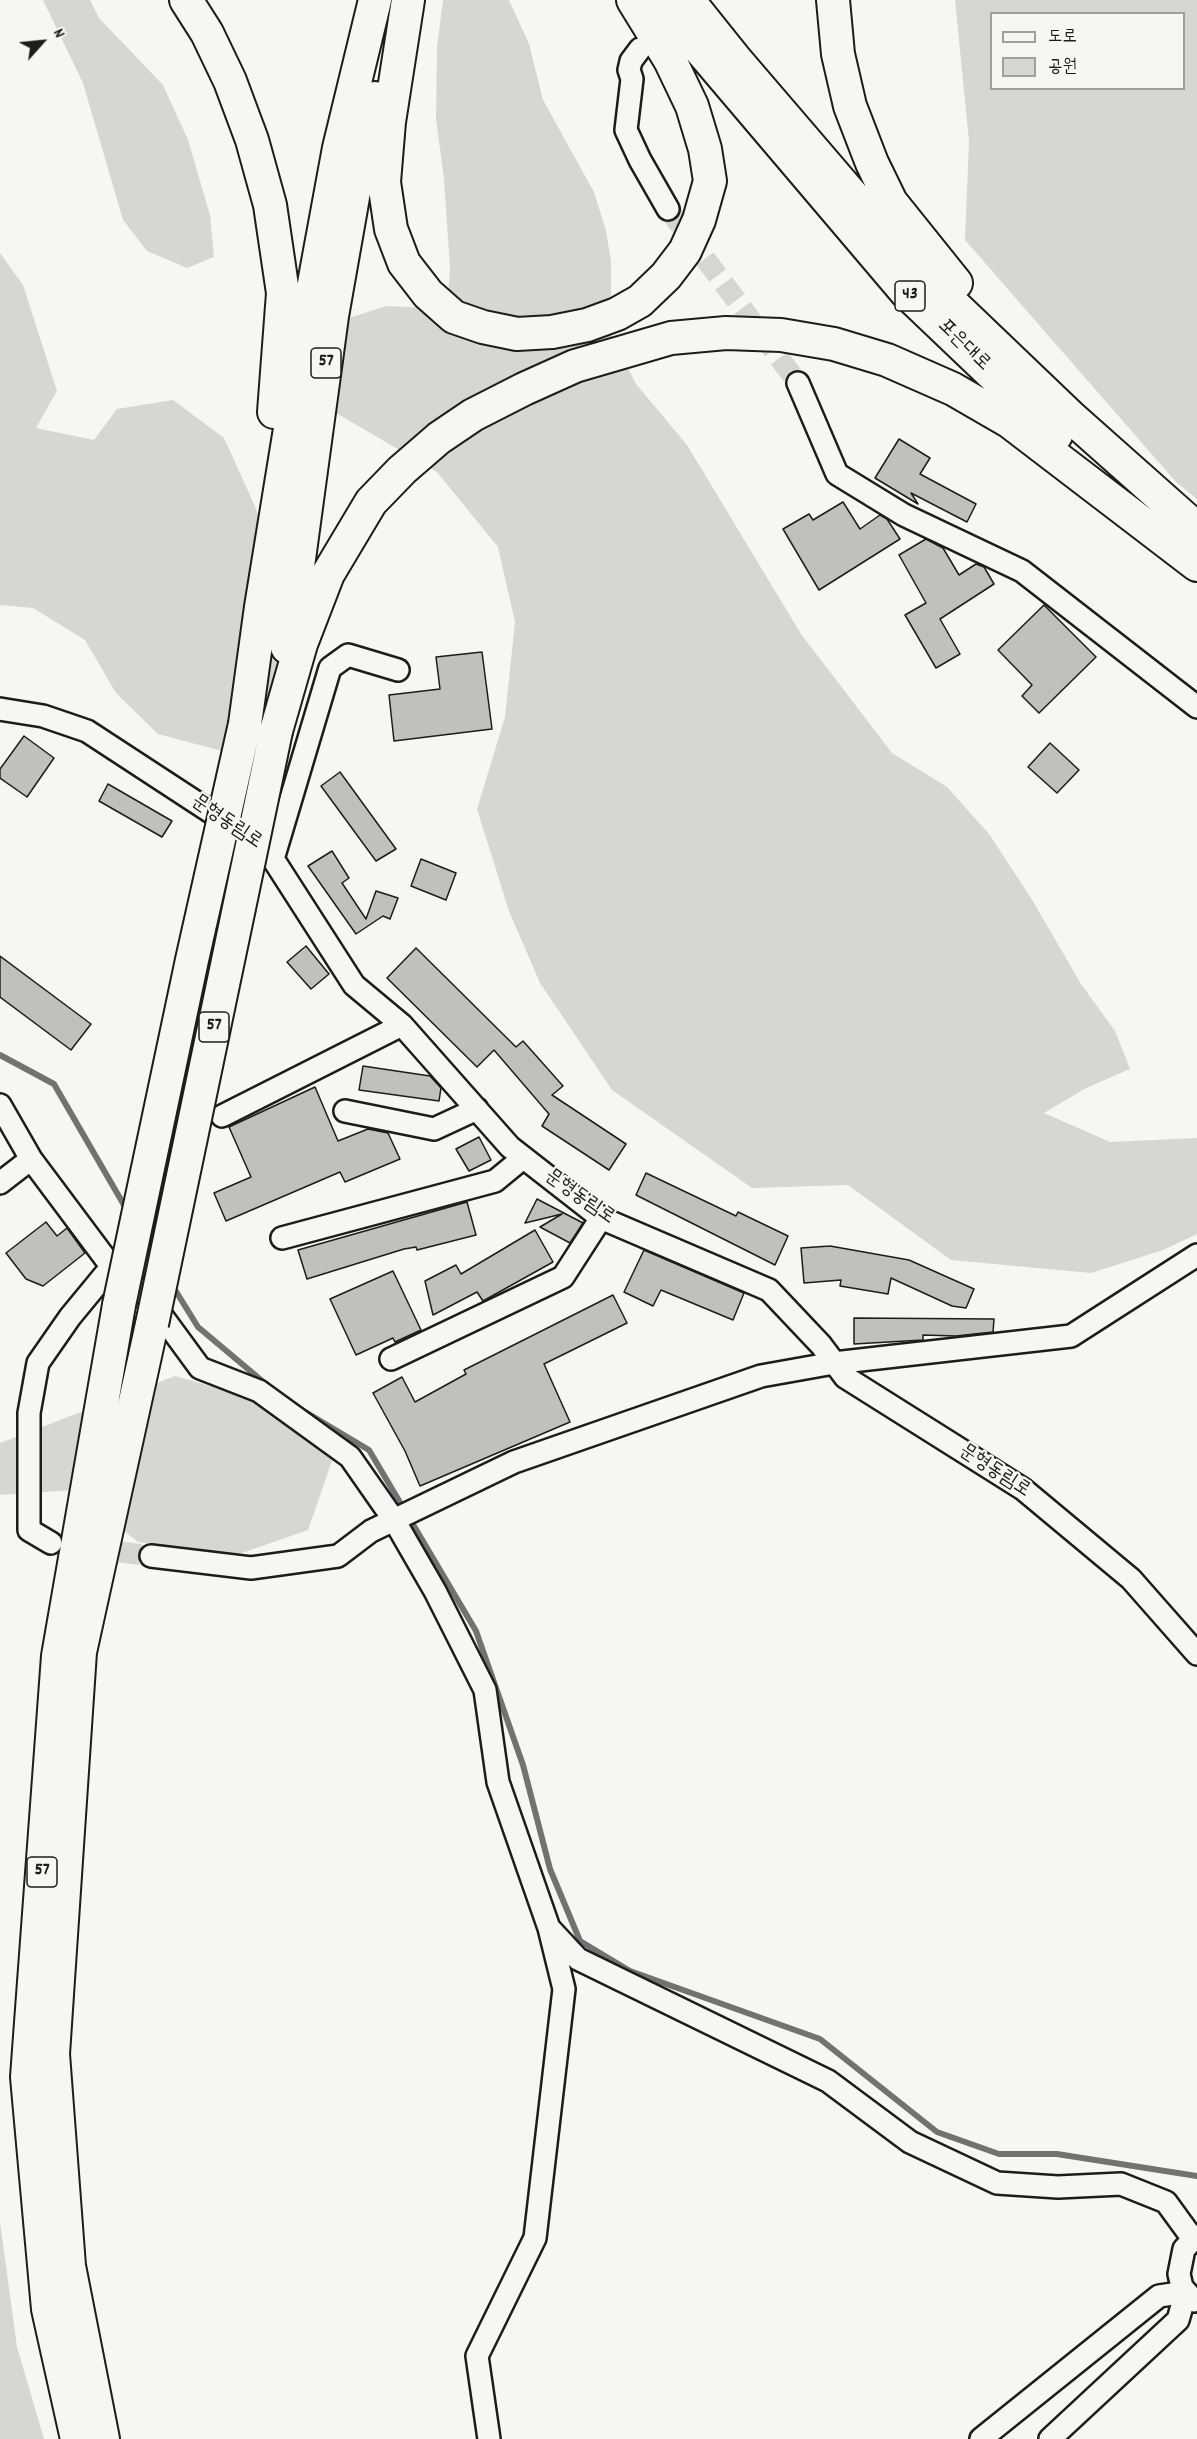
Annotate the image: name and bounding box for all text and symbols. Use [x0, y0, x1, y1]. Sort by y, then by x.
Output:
north arrow [12, 12, 72, 72]
legend [990, 12, 1185, 90]
text: N [46, 25, 71, 42]
text: 도로 [1048, 25, 1077, 50]
text: 공원 [1048, 55, 1077, 80]
road number: 43 [895, 281, 925, 311]
street label: 포은대로 [932, 315, 994, 377]
road number: 57 [311, 348, 341, 378]
street label: 문형동림로 [186, 791, 266, 855]
road number: 57 [199, 1012, 229, 1042]
street label: 문형동림로 [539, 1165, 619, 1231]
street label: 문형동림로 [954, 1440, 1034, 1504]
road number: 57 [27, 1857, 57, 1887]

